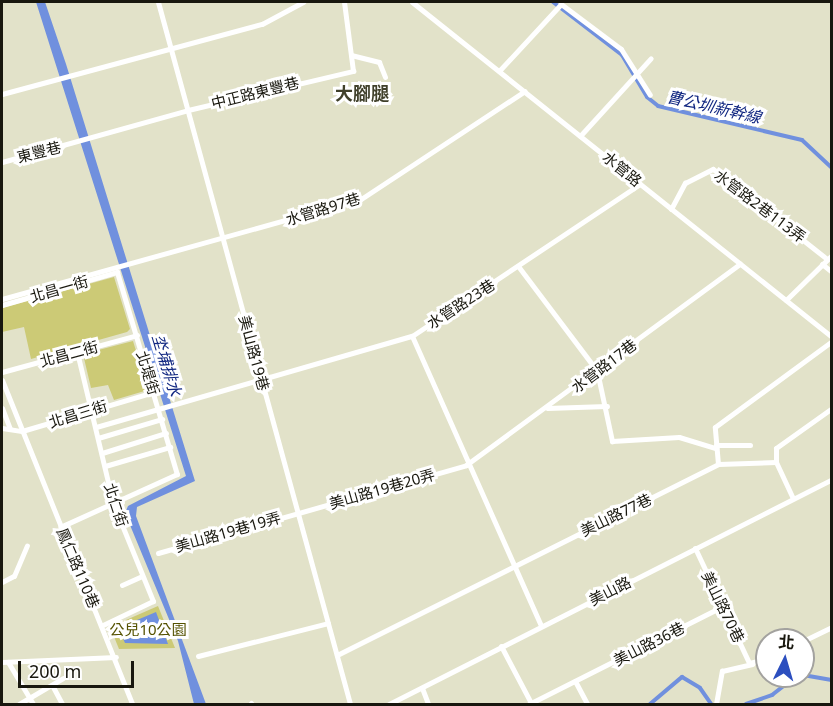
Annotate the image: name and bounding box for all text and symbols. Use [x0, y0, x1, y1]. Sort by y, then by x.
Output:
street label: 中正路東豐巷 [209, 73, 301, 113]
district label: 大腳腿 [335, 82, 389, 104]
water label: 曹公圳新幹線 [665, 87, 763, 127]
street label: 東豐巷 [15, 138, 63, 166]
street label: 水管路 [599, 148, 645, 190]
street label: 水管路2巷113弄 [711, 166, 809, 246]
street label: 水管路97巷 [283, 189, 363, 229]
street label: 北昌一街 [28, 272, 90, 306]
street label: 水管路23巷 [424, 275, 498, 333]
street label: 美山路19巷 [235, 313, 273, 393]
water label: 坔埔排水 [148, 332, 186, 398]
street label: 水管路17巷 [568, 336, 640, 396]
street label: 北昌二街 [38, 338, 100, 370]
street label: 北堤街 [133, 349, 163, 397]
street label: 北昌三街 [47, 397, 109, 431]
street label: 美山路19巷20弄 [327, 465, 437, 513]
street label: 北仁街 [100, 481, 132, 529]
street label: 美山路77巷 [577, 490, 655, 540]
street label: 美山路19巷19弄 [173, 508, 283, 556]
street label: 鳳仁路110巷 [53, 525, 103, 611]
street label: 美山路70巷 [698, 568, 748, 646]
street label: 美山路 [586, 573, 634, 609]
street label: 美山路36巷 [611, 618, 687, 670]
park label: 公兒10公園 [109, 621, 187, 639]
north arrow [755, 628, 815, 688]
text: 北 [777, 630, 795, 654]
scale bar [21, 649, 136, 687]
text: 200 m [29, 659, 81, 683]

